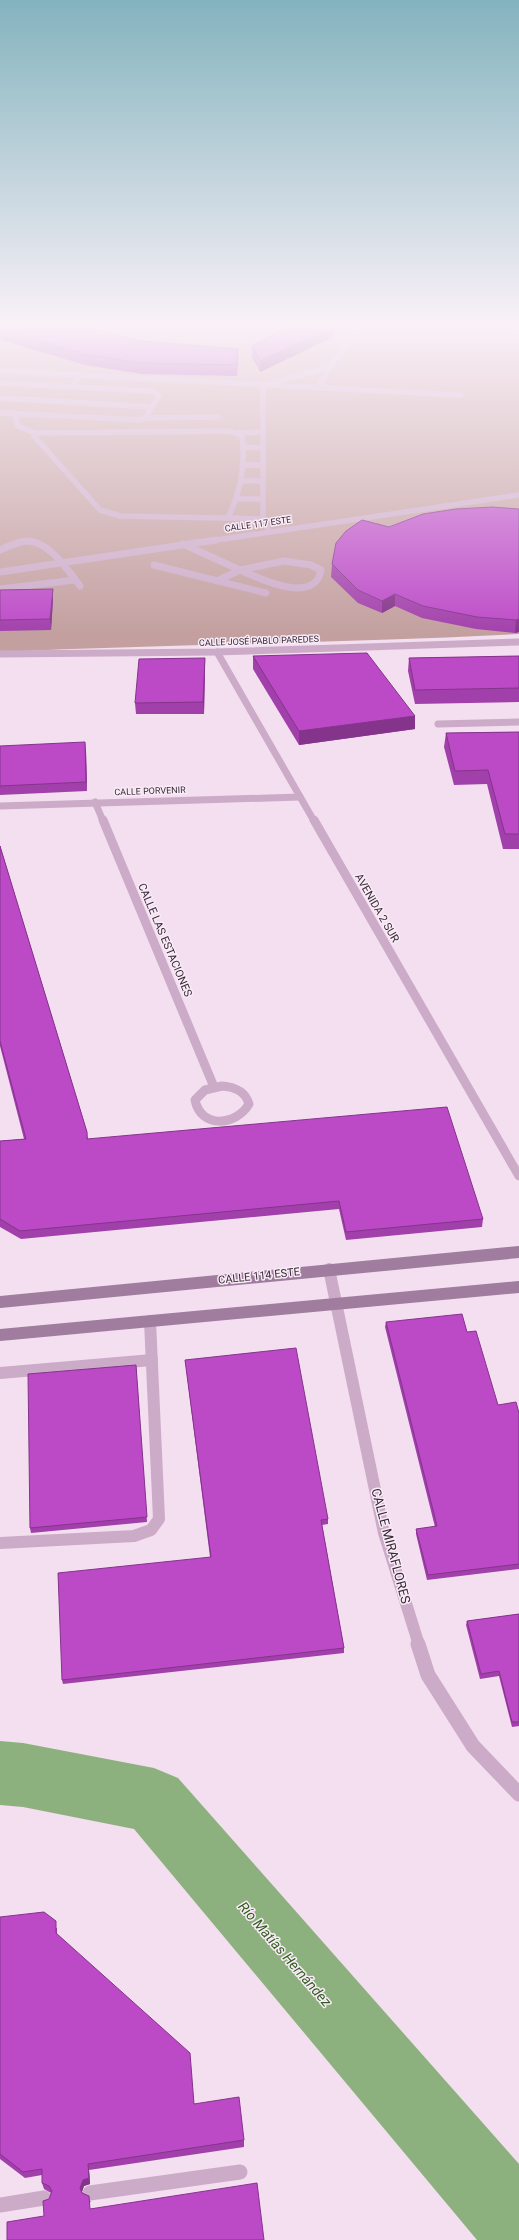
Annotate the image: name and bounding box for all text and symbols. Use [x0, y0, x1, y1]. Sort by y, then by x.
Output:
street label: CALLE 117 ESTE [224, 514, 292, 534]
street label: CALLE JOSÉ PABLO PAREDES [199, 633, 319, 648]
street label: CALLE PORVENIR [114, 785, 186, 797]
street label: AVENIDA 2 SUR [352, 871, 402, 945]
street label: CALLE LAS ESTACIONES [135, 881, 195, 999]
street label: CALLE 114 ESTE [218, 1265, 300, 1287]
street label: CALLE MIRAFLORES [368, 1487, 414, 1606]
water label: Río Matías Hernández [235, 1898, 335, 2010]

